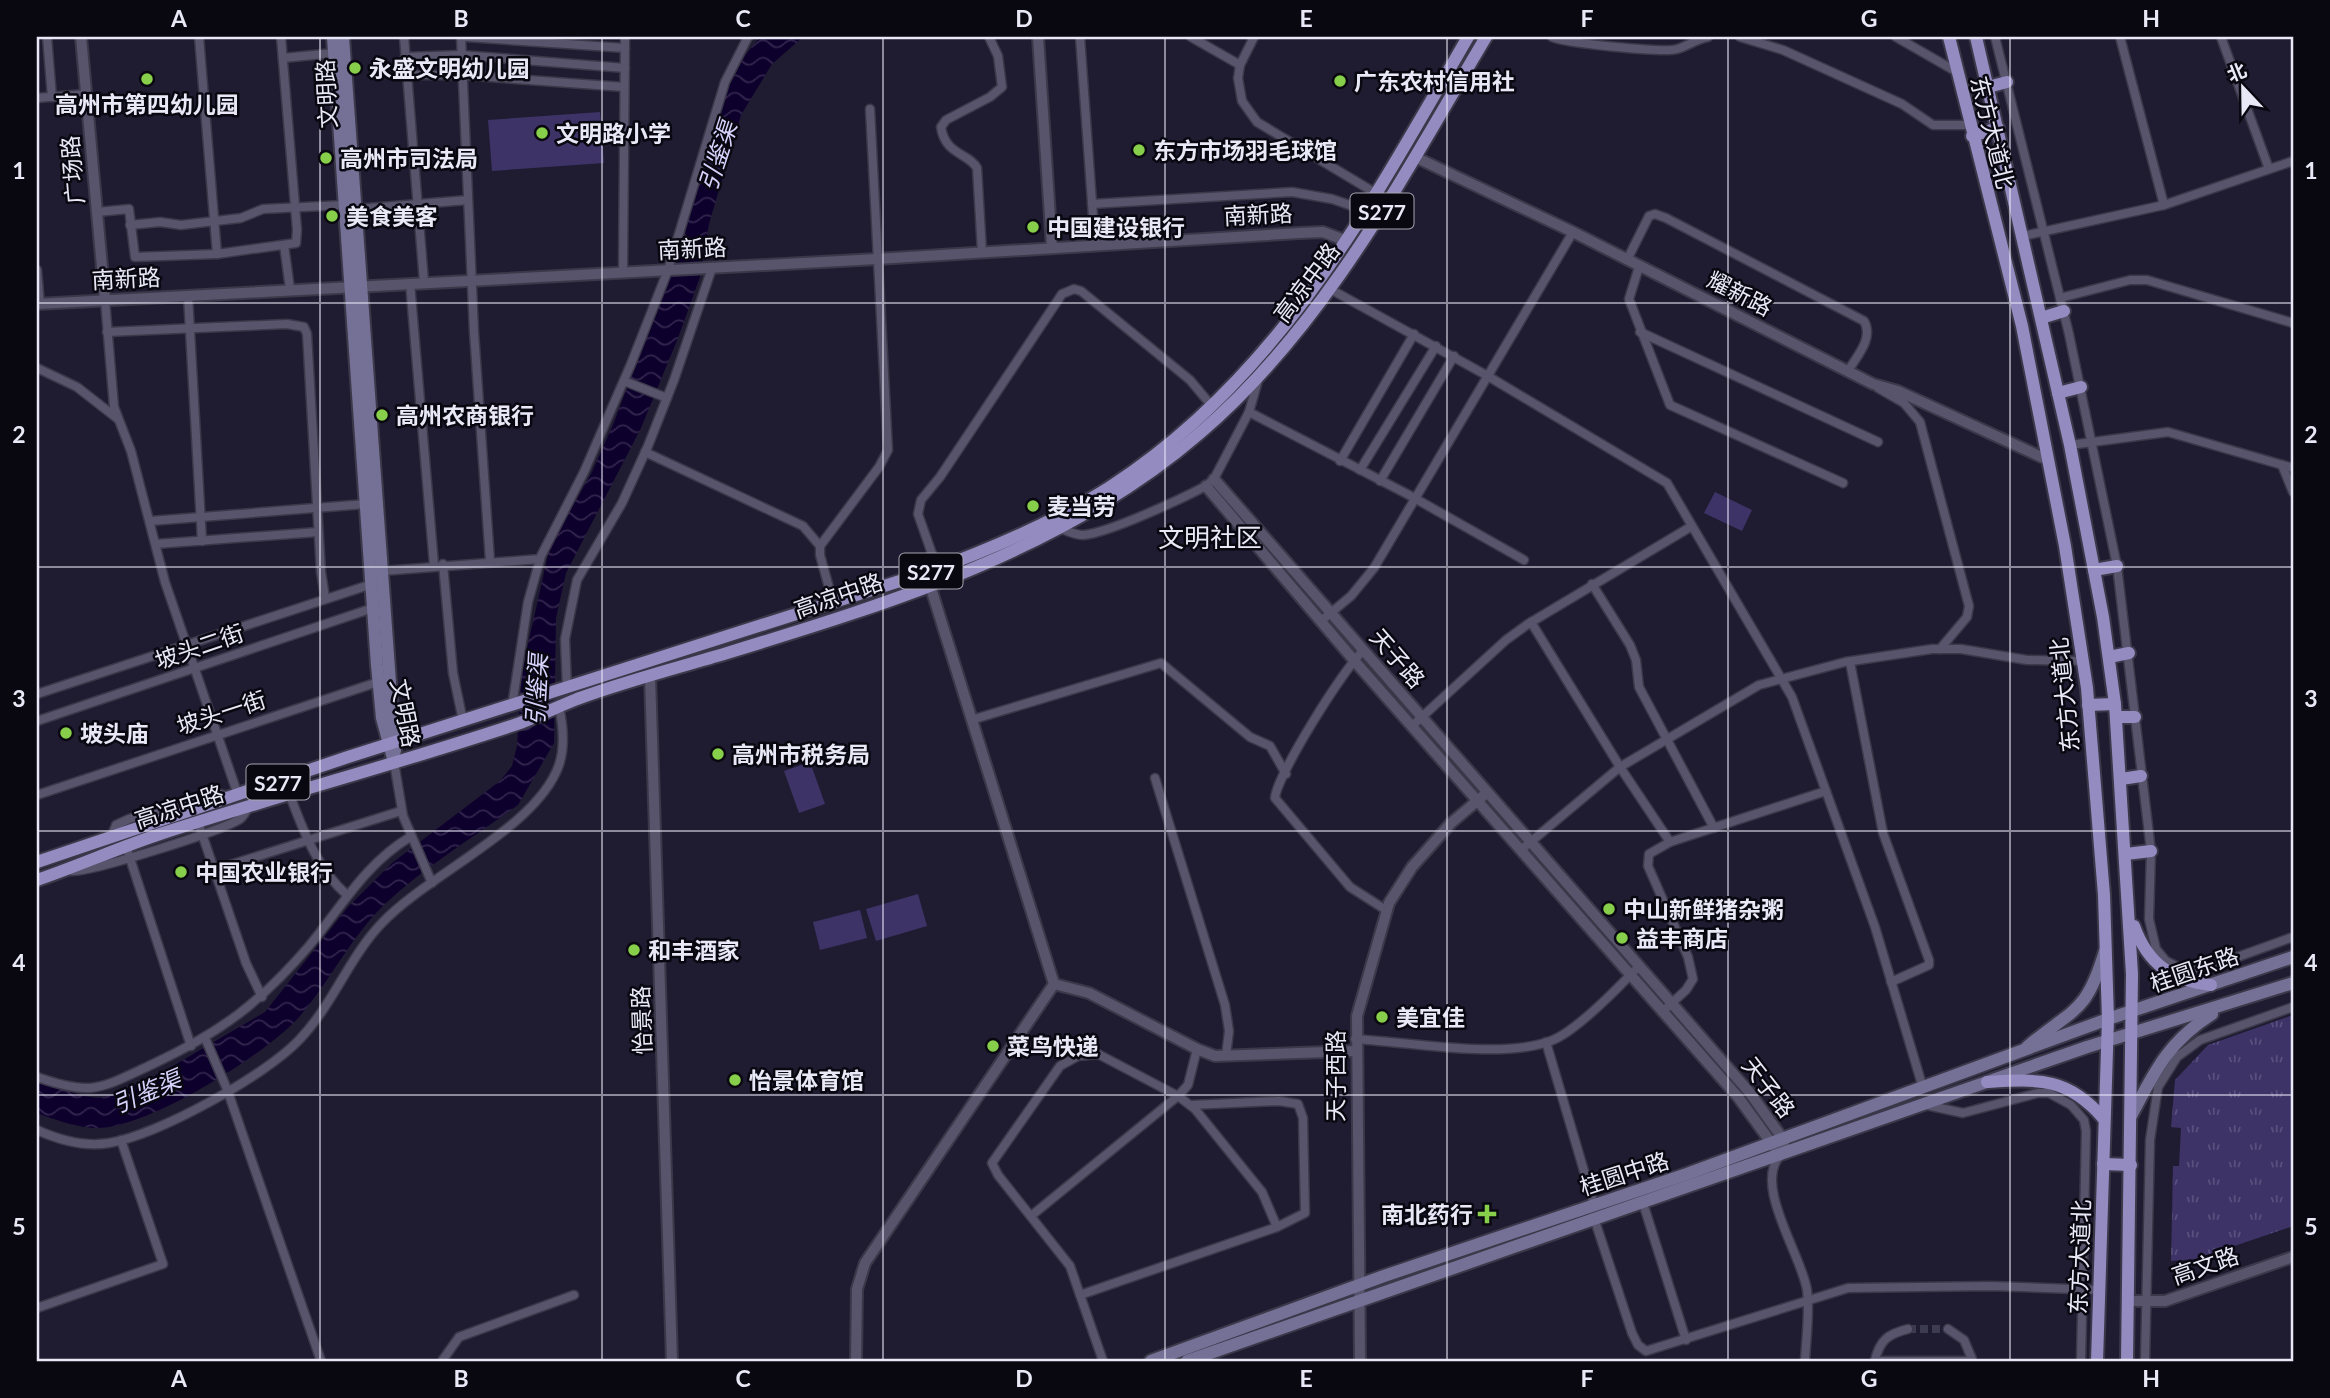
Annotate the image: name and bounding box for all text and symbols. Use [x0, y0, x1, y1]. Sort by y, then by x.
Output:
text: A [170, 4, 188, 32]
text: B [453, 4, 469, 32]
text: C [735, 4, 751, 32]
text: D [1015, 4, 1033, 32]
text: E [1299, 4, 1313, 32]
text: F [1580, 4, 1594, 32]
text: G [1861, 4, 1877, 32]
text: H [2142, 4, 2160, 32]
north arrow [2208, 52, 2278, 122]
place label: 永盛文明幼儿园 [369, 54, 530, 82]
text: 北 [2223, 58, 2250, 86]
street label: 文明路 [310, 59, 342, 129]
marker: 永盛文明幼儿园 [347, 60, 363, 76]
place label: 广东农村信用社 [1354, 67, 1515, 95]
marker: 高州市第四幼儿园 [139, 71, 155, 87]
marker: 广东农村信用社 [1332, 73, 1348, 89]
street label: 东方大道北 [1966, 73, 2020, 191]
place label: 高州市第四幼儿园 [55, 90, 239, 118]
water label: 引鉴渠 [692, 114, 743, 195]
place label: 文明路小学 [556, 119, 671, 147]
marker: 文明路小学 [534, 125, 550, 141]
street label: 广场路 [55, 134, 89, 206]
place label: 东方市场羽毛球馆 [1153, 136, 1337, 164]
marker: 东方市场羽毛球馆 [1131, 142, 1147, 158]
place label: 高州市司法局 [340, 144, 478, 172]
marker: 高州市司法局 [318, 150, 334, 166]
text: 1 [12, 156, 26, 184]
text: 1 [2304, 156, 2318, 184]
road number: S277 [1350, 194, 1414, 228]
street label: 南新路 [1223, 198, 1293, 230]
place label: 美食美客 [346, 202, 438, 230]
marker: 美食美客 [324, 208, 340, 224]
place label: 中国建设银行 [1047, 213, 1185, 241]
marker: 中国建设银行 [1025, 219, 1041, 235]
street label: 南新路 [657, 232, 727, 264]
street label: 高凉中路 [1267, 237, 1345, 327]
street label: 南新路 [91, 262, 161, 294]
street label: 耀新路 [1703, 265, 1777, 321]
place label: 高州农商银行 [396, 401, 534, 429]
marker: 高州农商银行 [374, 407, 390, 423]
text: 2 [12, 420, 26, 448]
text: 2 [2304, 420, 2318, 448]
place label: 麦当劳 [1047, 492, 1116, 520]
marker: 麦当劳 [1025, 498, 1041, 514]
district label: 文明社区 [1158, 521, 1262, 553]
road number: S277 [900, 554, 962, 588]
street label: 高凉中路 [790, 567, 886, 623]
street label: 坡头二街 [151, 618, 247, 674]
street label: 天子路 [1365, 623, 1431, 693]
street label: 东方大道北 [2044, 636, 2084, 754]
water label: 引鉴渠 [520, 650, 553, 727]
street label: 文明路 [386, 676, 426, 750]
text: 3 [12, 684, 26, 712]
street label: 坡头一街 [173, 684, 269, 740]
text: 3 [2304, 684, 2318, 712]
place label: 坡头庙 [80, 719, 149, 747]
marker: 坡头庙 [58, 725, 74, 741]
place label: 高州市税务局 [732, 740, 870, 768]
marker: 高州市税务局 [710, 746, 726, 762]
road number: S277 [246, 764, 310, 800]
street label: 高凉中路 [131, 778, 227, 834]
place label: 中国农业银行 [195, 858, 333, 886]
marker: 中国农业银行 [173, 864, 189, 880]
place label: 中山新鲜猪杂粥 [1623, 895, 1784, 923]
marker: 中山新鲜猪杂粥 [1601, 901, 1617, 917]
place label: 益丰商店 [1636, 924, 1728, 952]
marker: 益丰商店 [1614, 930, 1630, 946]
place label: 和丰酒家 [648, 936, 740, 964]
street label: 桂圆东路 [2146, 941, 2242, 997]
marker: 和丰酒家 [626, 942, 642, 958]
text: 4 [12, 948, 26, 976]
text: 4 [2304, 948, 2318, 976]
street label: 怡景路 [626, 985, 656, 1055]
place label: 美宜佳 [1396, 1003, 1465, 1031]
marker: 美宜佳 [1374, 1009, 1390, 1025]
street label: 天子西路 [1321, 1030, 1349, 1122]
place label: 菜鸟快递 [1007, 1032, 1099, 1060]
marker: 菜鸟快递 [985, 1038, 1001, 1054]
street label: 天子路 [1737, 1051, 1801, 1123]
water label: 引鉴渠 [107, 1062, 188, 1118]
place label: 怡景体育馆 [749, 1066, 864, 1094]
marker: 怡景体育馆 [727, 1072, 743, 1088]
street label: 桂圆中路 [1576, 1145, 1672, 1201]
street label: 东方大道北 [2063, 1199, 2095, 1315]
place label: 南北药行 [1381, 1200, 1473, 1228]
marker: 南北药行 [1479, 1206, 1495, 1222]
text: 5 [12, 1212, 26, 1240]
text: 5 [2304, 1212, 2318, 1240]
street label: 高文路 [2168, 1241, 2242, 1289]
text: A [170, 1364, 188, 1392]
text: B [453, 1364, 469, 1392]
text: C [735, 1364, 751, 1392]
text: D [1015, 1364, 1033, 1392]
text: E [1299, 1364, 1313, 1392]
text: F [1580, 1364, 1594, 1392]
text: G [1861, 1364, 1877, 1392]
text: H [2142, 1364, 2160, 1392]

